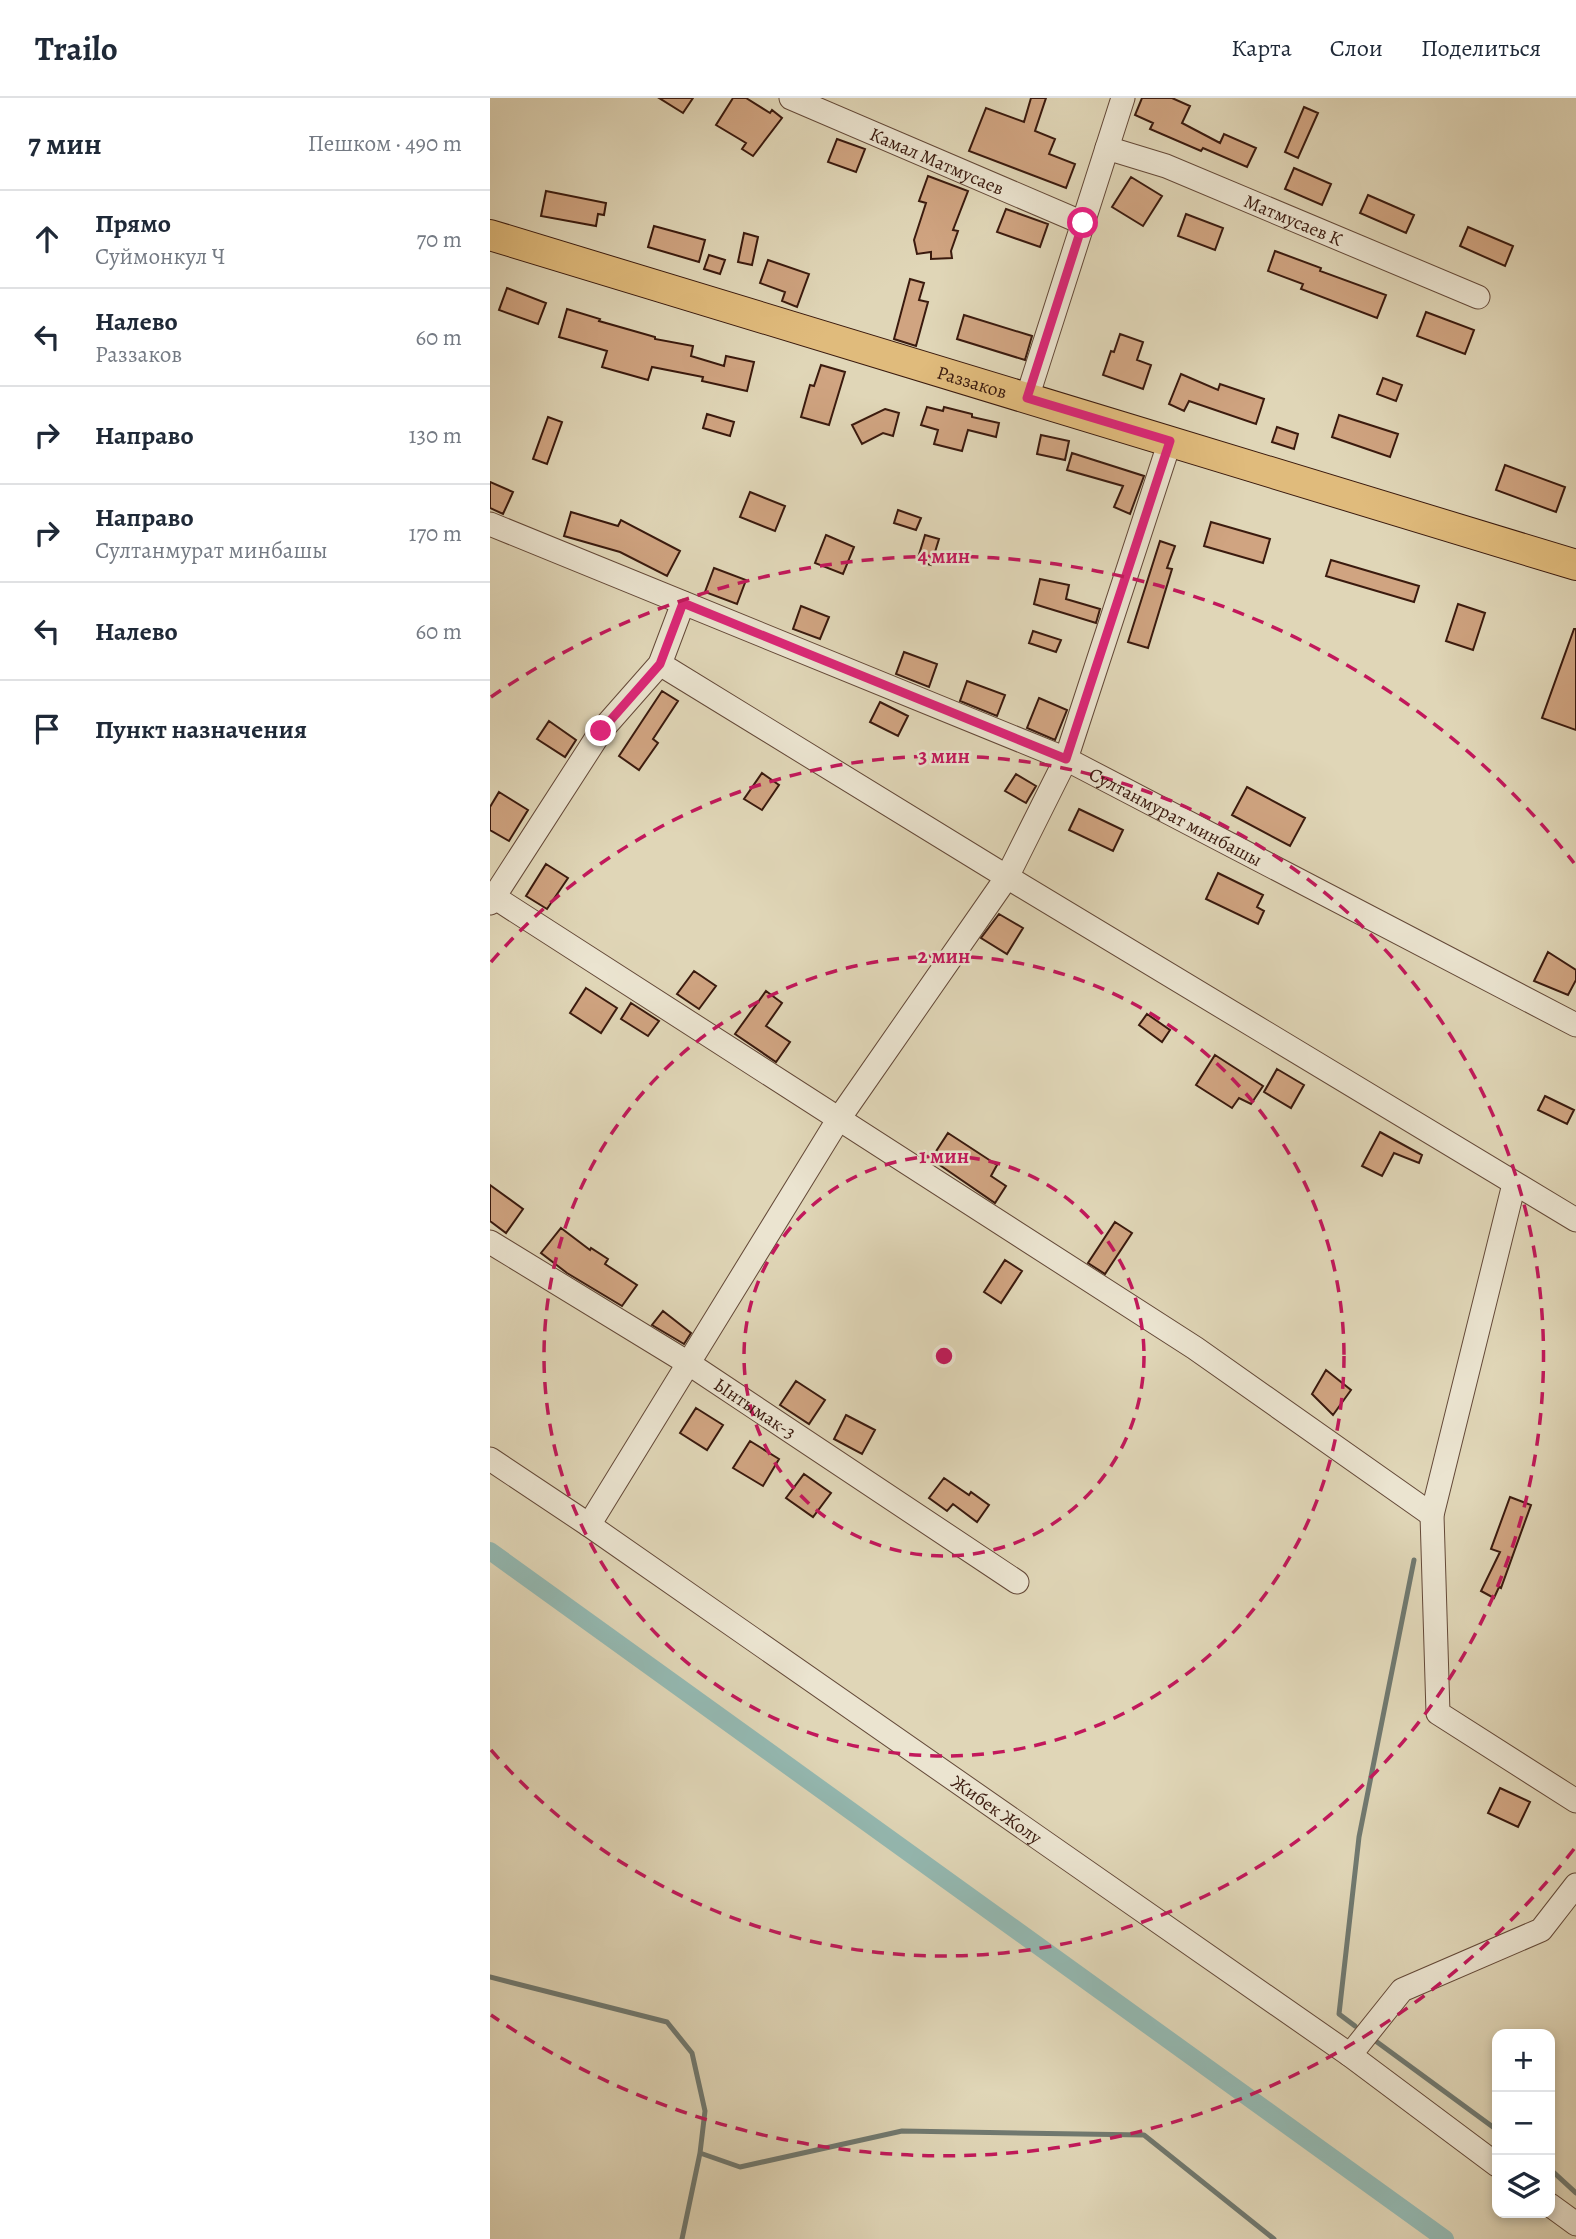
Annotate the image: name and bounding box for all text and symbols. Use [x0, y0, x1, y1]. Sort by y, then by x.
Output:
text: Trailo [35, 26, 118, 71]
text: Карта [1231, 32, 1292, 64]
text: Слои [1330, 32, 1383, 64]
text: Поделиться [1421, 32, 1541, 64]
street label: Камал Матмусаев [865, 121, 1008, 202]
text: 7 мин [28, 124, 102, 164]
text: Пешком · 490 m [308, 128, 462, 159]
street label: Матмусаев К [1240, 188, 1346, 253]
text: Прямо [95, 206, 171, 241]
route start [1067, 207, 1098, 238]
icon: ahead [28, 220, 66, 258]
text: 70 m [416, 224, 462, 255]
text: Суймонкул Ч [95, 241, 226, 272]
text: Налево [95, 304, 178, 339]
icon: left [28, 318, 66, 356]
text: 60 m [415, 322, 462, 353]
text: Раззаков [95, 339, 182, 370]
street label: Раззаков [934, 360, 1010, 405]
icon: right [28, 416, 66, 454]
text: Направо [95, 418, 194, 453]
text: 130 m [409, 420, 462, 451]
text: Направо [95, 500, 194, 535]
icon: right [28, 514, 66, 552]
text: 170 m [409, 518, 462, 549]
text: Султанмурат минбашы [95, 535, 328, 566]
text: 4 мин [918, 542, 970, 570]
icon: left [28, 612, 66, 650]
text: Налево [95, 614, 178, 649]
text: 60 m [415, 616, 462, 647]
icon: arrive [28, 710, 66, 748]
text: Пункт назначения [95, 712, 307, 747]
route end [585, 715, 616, 746]
text: 3 мин [918, 742, 970, 770]
street label: Султанмурат минбашы [1084, 761, 1267, 873]
text: 2 мин [918, 942, 970, 970]
text: 1 мин [919, 1142, 969, 1170]
centre of rings [932, 1344, 956, 1368]
street label: Ынтымак-3 [709, 1372, 801, 1446]
street label: Жибек Жолу [946, 1769, 1047, 1851]
map controls [1492, 2029, 1555, 2218]
button: + [1492, 2029, 1555, 2092]
button: − [1492, 2092, 1555, 2155]
button: layers [1492, 2155, 1555, 2218]

